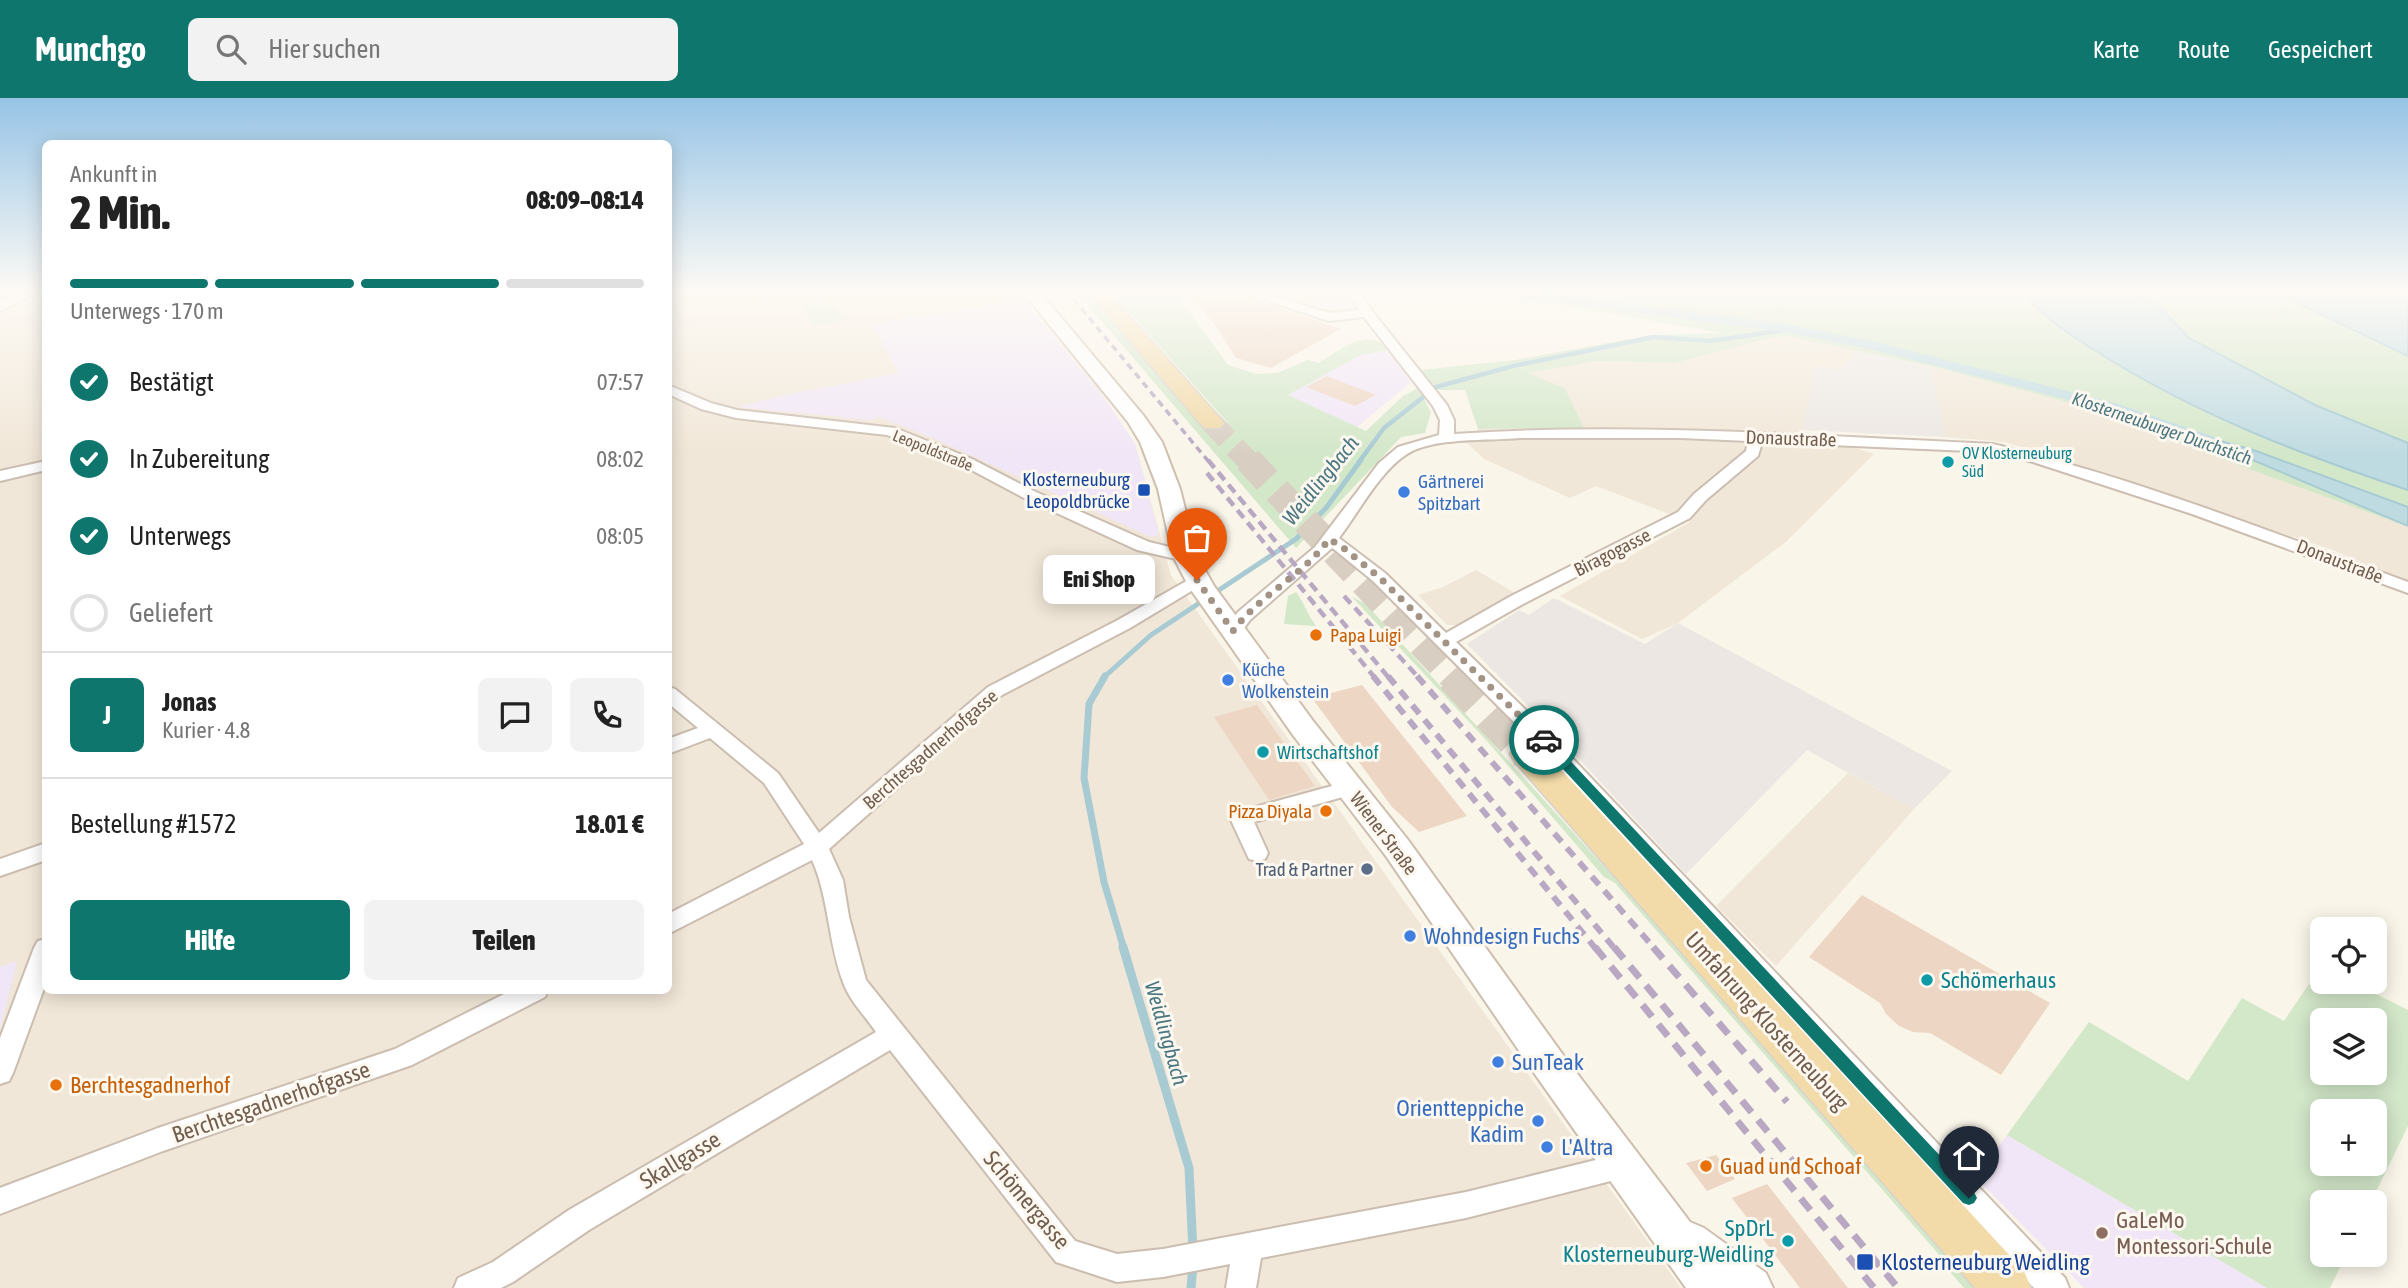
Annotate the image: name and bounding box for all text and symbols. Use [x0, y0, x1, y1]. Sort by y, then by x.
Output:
search box [188, 18, 678, 81]
text: Munchgo [35, 30, 146, 68]
icon: search [212, 30, 250, 68]
text: Hier suchen [268, 34, 381, 64]
text: Karte [2093, 36, 2139, 63]
text: Route [2177, 36, 2230, 63]
text: Gespeichert [2268, 36, 2373, 63]
text: Ankunft in [70, 161, 157, 187]
text: 08:09–08:14 [526, 185, 644, 215]
text: 2 Min. [70, 186, 170, 239]
text: Unterwegs · 170 m [70, 298, 224, 324]
icon: check [70, 363, 108, 401]
text: Bestätigt [129, 367, 214, 397]
text: 07:57 [597, 369, 644, 395]
water label: Klosterneuburger Durchstich [2070, 387, 2255, 469]
street label: Donaustraße [1745, 425, 1837, 451]
street label: Leopoldstraße [890, 426, 976, 475]
water label: Weidlingbach [1277, 431, 1363, 529]
icon: check [70, 440, 108, 478]
text: In Zubereitung [129, 444, 269, 474]
place label: OV Klosterneuburg Süd [1962, 444, 2072, 480]
text: 08:02 [596, 446, 644, 472]
marker: OV Klosterneuburg Süd [1940, 454, 1956, 470]
place label: Klosterneuburg Leopoldbrücke [1022, 468, 1131, 512]
place label: Gärtnerei Spitzbart [1418, 470, 1484, 514]
marker: Klosterneuburg Leopoldbrücke [1136, 482, 1152, 498]
marker: Gärtnerei Spitzbart [1396, 484, 1412, 500]
pin [1167, 508, 1227, 580]
icon: check [70, 517, 108, 555]
icon: bag [1178, 519, 1216, 557]
text: Unterwegs [129, 521, 231, 551]
text: 08:05 [596, 523, 644, 549]
street label: Biragogasse [1570, 523, 1654, 581]
street label: Donaustraße [2294, 534, 2386, 588]
callout: Eni Shop [1043, 556, 1155, 604]
text: Eni Shop [1063, 566, 1135, 592]
text: Geliefert [129, 598, 213, 628]
place label: Papa Luigi [1330, 624, 1402, 646]
marker: Papa Luigi [1308, 627, 1324, 643]
place label: Küche Wolkenstein [1242, 658, 1329, 702]
marker: Küche Wolkenstein [1220, 672, 1236, 688]
button: chat [478, 678, 552, 752]
button: phone [570, 678, 644, 752]
street label: Berchtesgadnerhofgasse [858, 685, 1002, 813]
text: Jonas [162, 687, 216, 717]
text: J [103, 700, 111, 730]
courier [1509, 705, 1579, 775]
text: Kurier · 4.8 [162, 717, 250, 743]
icon: car [1525, 721, 1563, 759]
place label: Wirtschaftshof [1277, 741, 1379, 763]
marker: Wirtschaftshof [1255, 744, 1271, 760]
street label: Wiener Straße [1346, 787, 1422, 879]
place label: Pizza Diyala [1228, 800, 1312, 822]
marker: Pizza Diyala [1318, 803, 1334, 819]
text: Bestellung #1572 [70, 809, 236, 839]
text: 18.01 € [575, 809, 644, 839]
place label: Trad & Partner [1256, 858, 1353, 880]
marker: Trad & Partner [1359, 861, 1375, 877]
button: Hilfe [70, 900, 350, 980]
button: Teilen [364, 900, 644, 980]
map controls [2310, 917, 2387, 1267]
button: locate [2310, 917, 2387, 994]
place label: Wohndesign Fuchs [1424, 923, 1580, 949]
street label: Umfahrung Klosterneuburg [1680, 927, 1854, 1116]
marker: Wohndesign Fuchs [1402, 928, 1418, 944]
place label: Schömerhaus [1941, 967, 2056, 993]
marker: Schömerhaus [1919, 972, 1935, 988]
water label: Weidlingbach [1141, 978, 1193, 1088]
button: layers [2310, 1008, 2387, 1085]
place label: SunTeak [1512, 1049, 1584, 1075]
marker: SunTeak [1490, 1054, 1506, 1070]
street label: Berchtesgadnerhofgasse [169, 1056, 373, 1148]
place label: Berchtesgadnerhof [70, 1072, 230, 1098]
marker: Berchtesgadnerhof [48, 1077, 64, 1093]
place label: Orientteppiche Kadim [1396, 1095, 1524, 1147]
button: + [2310, 1099, 2387, 1176]
marker: Orientteppiche Kadim [1530, 1113, 1546, 1129]
street label: Skallgasse [635, 1126, 725, 1194]
pin [1939, 1126, 1999, 1198]
place label: L'Altra [1561, 1134, 1614, 1160]
icon: home [1950, 1137, 1988, 1175]
marker: L'Altra [1539, 1139, 1555, 1155]
street label: Schömergasse [978, 1146, 1076, 1254]
place label: Guad und Schoaf [1720, 1153, 1862, 1179]
marker: Guad und Schoaf [1698, 1158, 1714, 1174]
button: − [2310, 1190, 2387, 1267]
place label: GaLeMo Montessori-Schule [2116, 1207, 2272, 1259]
place label: SpDrL Klosterneuburg-Weidling [1563, 1215, 1774, 1267]
marker: GaLeMo Montessori-Schule [2094, 1225, 2110, 1241]
marker: SpDrL Klosterneuburg-Weidling [1780, 1233, 1796, 1249]
place label: Klosterneuburg Weidling [1881, 1249, 2090, 1275]
marker: Klosterneuburg Weidling [1855, 1252, 1875, 1272]

